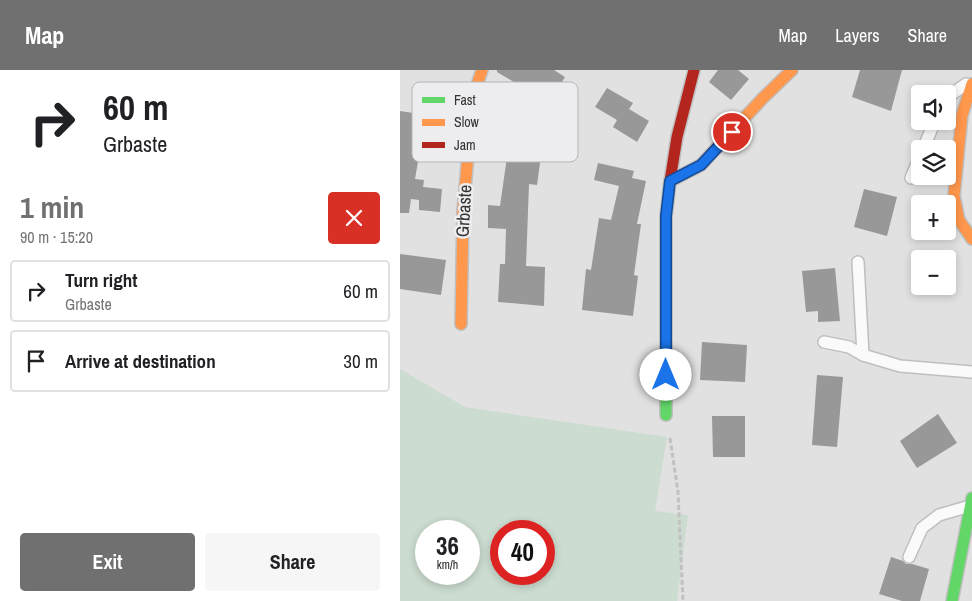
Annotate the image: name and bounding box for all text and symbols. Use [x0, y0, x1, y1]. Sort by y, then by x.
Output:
text: Map [25, 19, 64, 51]
text: Map [779, 23, 807, 48]
text: Layers [835, 23, 880, 48]
text: Share [908, 23, 947, 48]
legend [412, 82, 578, 162]
text: 60 m [103, 84, 168, 131]
map controls [911, 85, 956, 295]
button: sound [911, 85, 956, 130]
icon: right [20, 90, 85, 155]
text: Fast [454, 91, 476, 109]
pin [711, 111, 753, 153]
text: Slow [454, 113, 480, 131]
icon: arrive [718, 118, 746, 146]
text: Grbaste [103, 129, 167, 159]
text: Jam [454, 136, 476, 154]
button: layers [911, 140, 956, 185]
street label: Grbaste [450, 184, 477, 238]
text: 1 min [20, 187, 84, 227]
button: close [328, 192, 380, 244]
button: + [911, 195, 956, 240]
text: 90 m · 15:20 [20, 226, 93, 248]
button: − [911, 250, 956, 295]
text: Turn right [65, 267, 137, 293]
icon: right [22, 277, 50, 305]
text: 60 m [343, 278, 378, 304]
text: Grbaste [65, 293, 112, 315]
icon: arrive [22, 347, 50, 375]
text: Arrive at destination [65, 348, 216, 374]
text: 30 m [343, 348, 378, 374]
position arrow [639, 348, 691, 400]
speed limit sign: 40 [490, 520, 555, 585]
text: 36 [436, 529, 459, 563]
button: Exit [20, 533, 195, 591]
button: Share [205, 533, 380, 591]
text: km/h [437, 557, 458, 573]

